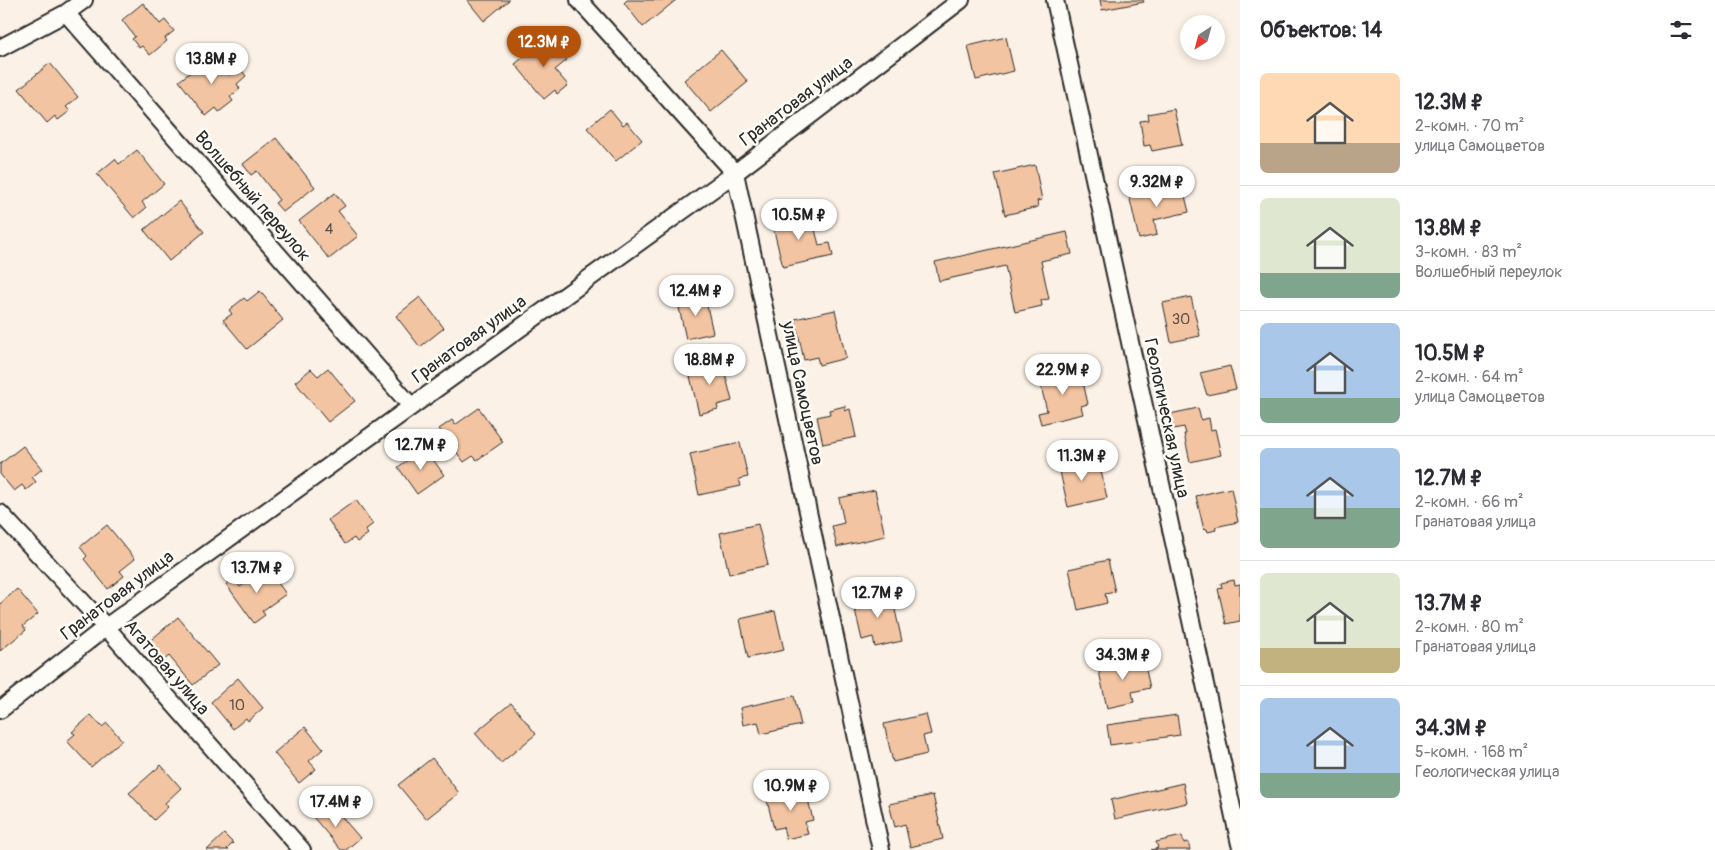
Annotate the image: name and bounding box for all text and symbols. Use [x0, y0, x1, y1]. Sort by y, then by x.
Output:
north arrow [1180, 15, 1225, 60]
map controls [1180, 15, 1225, 60]
icon: filters [1667, 16, 1695, 44]
text: Объектов: 14 [1260, 17, 1382, 44]
pin: 12.3M ₽ [498, 26, 590, 68]
text: 12.3M ₽ [518, 32, 570, 52]
pin: 13.8M ₽ [166, 42, 258, 85]
text: 13.8M ₽ [186, 49, 238, 69]
street label: Гранатовая улица [735, 51, 858, 151]
text: 12.3M ₽ [1415, 89, 1484, 116]
icon: home [1300, 93, 1360, 153]
text: 2-комн. · 70 m² [1415, 116, 1524, 136]
street label: Волшебный переулок [190, 126, 316, 266]
text: улица Самоцветов [1415, 136, 1545, 156]
pin: 9.32M ₽ [1111, 166, 1203, 208]
text: 9.32M ₽ [1130, 172, 1184, 192]
pin: 10.5M ₽ [753, 198, 845, 241]
text: 10.5M ₽ [772, 205, 826, 225]
text: 13.8M ₽ [1415, 215, 1482, 242]
icon: home [1300, 218, 1360, 278]
house number: 4 [325, 220, 334, 239]
text: 3-комн. · 83 m² [1415, 242, 1522, 262]
text: Волшебный переулок [1415, 262, 1562, 282]
pin: 12.4M ₽ [650, 274, 742, 317]
text: 12.4M ₽ [670, 281, 722, 301]
street label: Гранатовая улица [408, 290, 531, 389]
house number: 30 [1172, 310, 1190, 329]
street label: улица Самоцветов [776, 318, 829, 467]
street label: Геологическая улица [1138, 336, 1195, 500]
text: 10.5M ₽ [1415, 340, 1486, 367]
icon: home [1300, 343, 1360, 403]
pin: 18.8M ₽ [664, 344, 756, 386]
text: 18.8M ₽ [685, 350, 735, 370]
pin: 22.9M ₽ [1017, 354, 1109, 396]
text: 22.9M ₽ [1036, 360, 1090, 380]
text: 2-комн. · 64 m² [1415, 367, 1524, 387]
text: улица Самоцветов [1415, 387, 1545, 407]
pin: 12.7M ₽ [375, 428, 467, 471]
text: 12.7M ₽ [395, 435, 447, 455]
pin: 11.3M ₽ [1036, 440, 1128, 482]
text: 11.3M ₽ [1057, 446, 1107, 466]
text: 12.7M ₽ [1415, 465, 1483, 492]
icon: home [1300, 468, 1360, 528]
text: 2-комн. · 66 m² [1415, 492, 1524, 512]
text: Гранатовая улица [1415, 512, 1536, 532]
street label: Гранатовая улица [56, 545, 179, 645]
pin: 13.7M ₽ [211, 552, 303, 594]
text: 13.7M ₽ [231, 558, 283, 578]
pin: 12.7M ₽ [832, 576, 924, 619]
text: 12.7M ₽ [852, 583, 904, 603]
text: 13.7M ₽ [1415, 590, 1483, 617]
icon: home [1300, 593, 1360, 653]
street label: Агатовая улица [119, 615, 214, 720]
text: 2-комн. · 80 m² [1415, 617, 1524, 637]
text: Гранатовая улица [1415, 637, 1536, 657]
pin: 34.3M ₽ [1077, 638, 1169, 681]
text: 34.3M ₽ [1095, 645, 1151, 665]
house number: 10 [229, 696, 245, 715]
text: 34.3M ₽ [1415, 715, 1488, 742]
icon: home [1300, 718, 1360, 778]
text: 5-комн. · 168 m² [1415, 742, 1528, 762]
text: Геологическая улица [1415, 762, 1559, 782]
pin: 10.9M ₽ [745, 770, 837, 812]
text: 10.9M ₽ [764, 776, 818, 796]
pin: 17.4M ₽ [290, 786, 382, 828]
text: 17.4M ₽ [310, 792, 362, 812]

